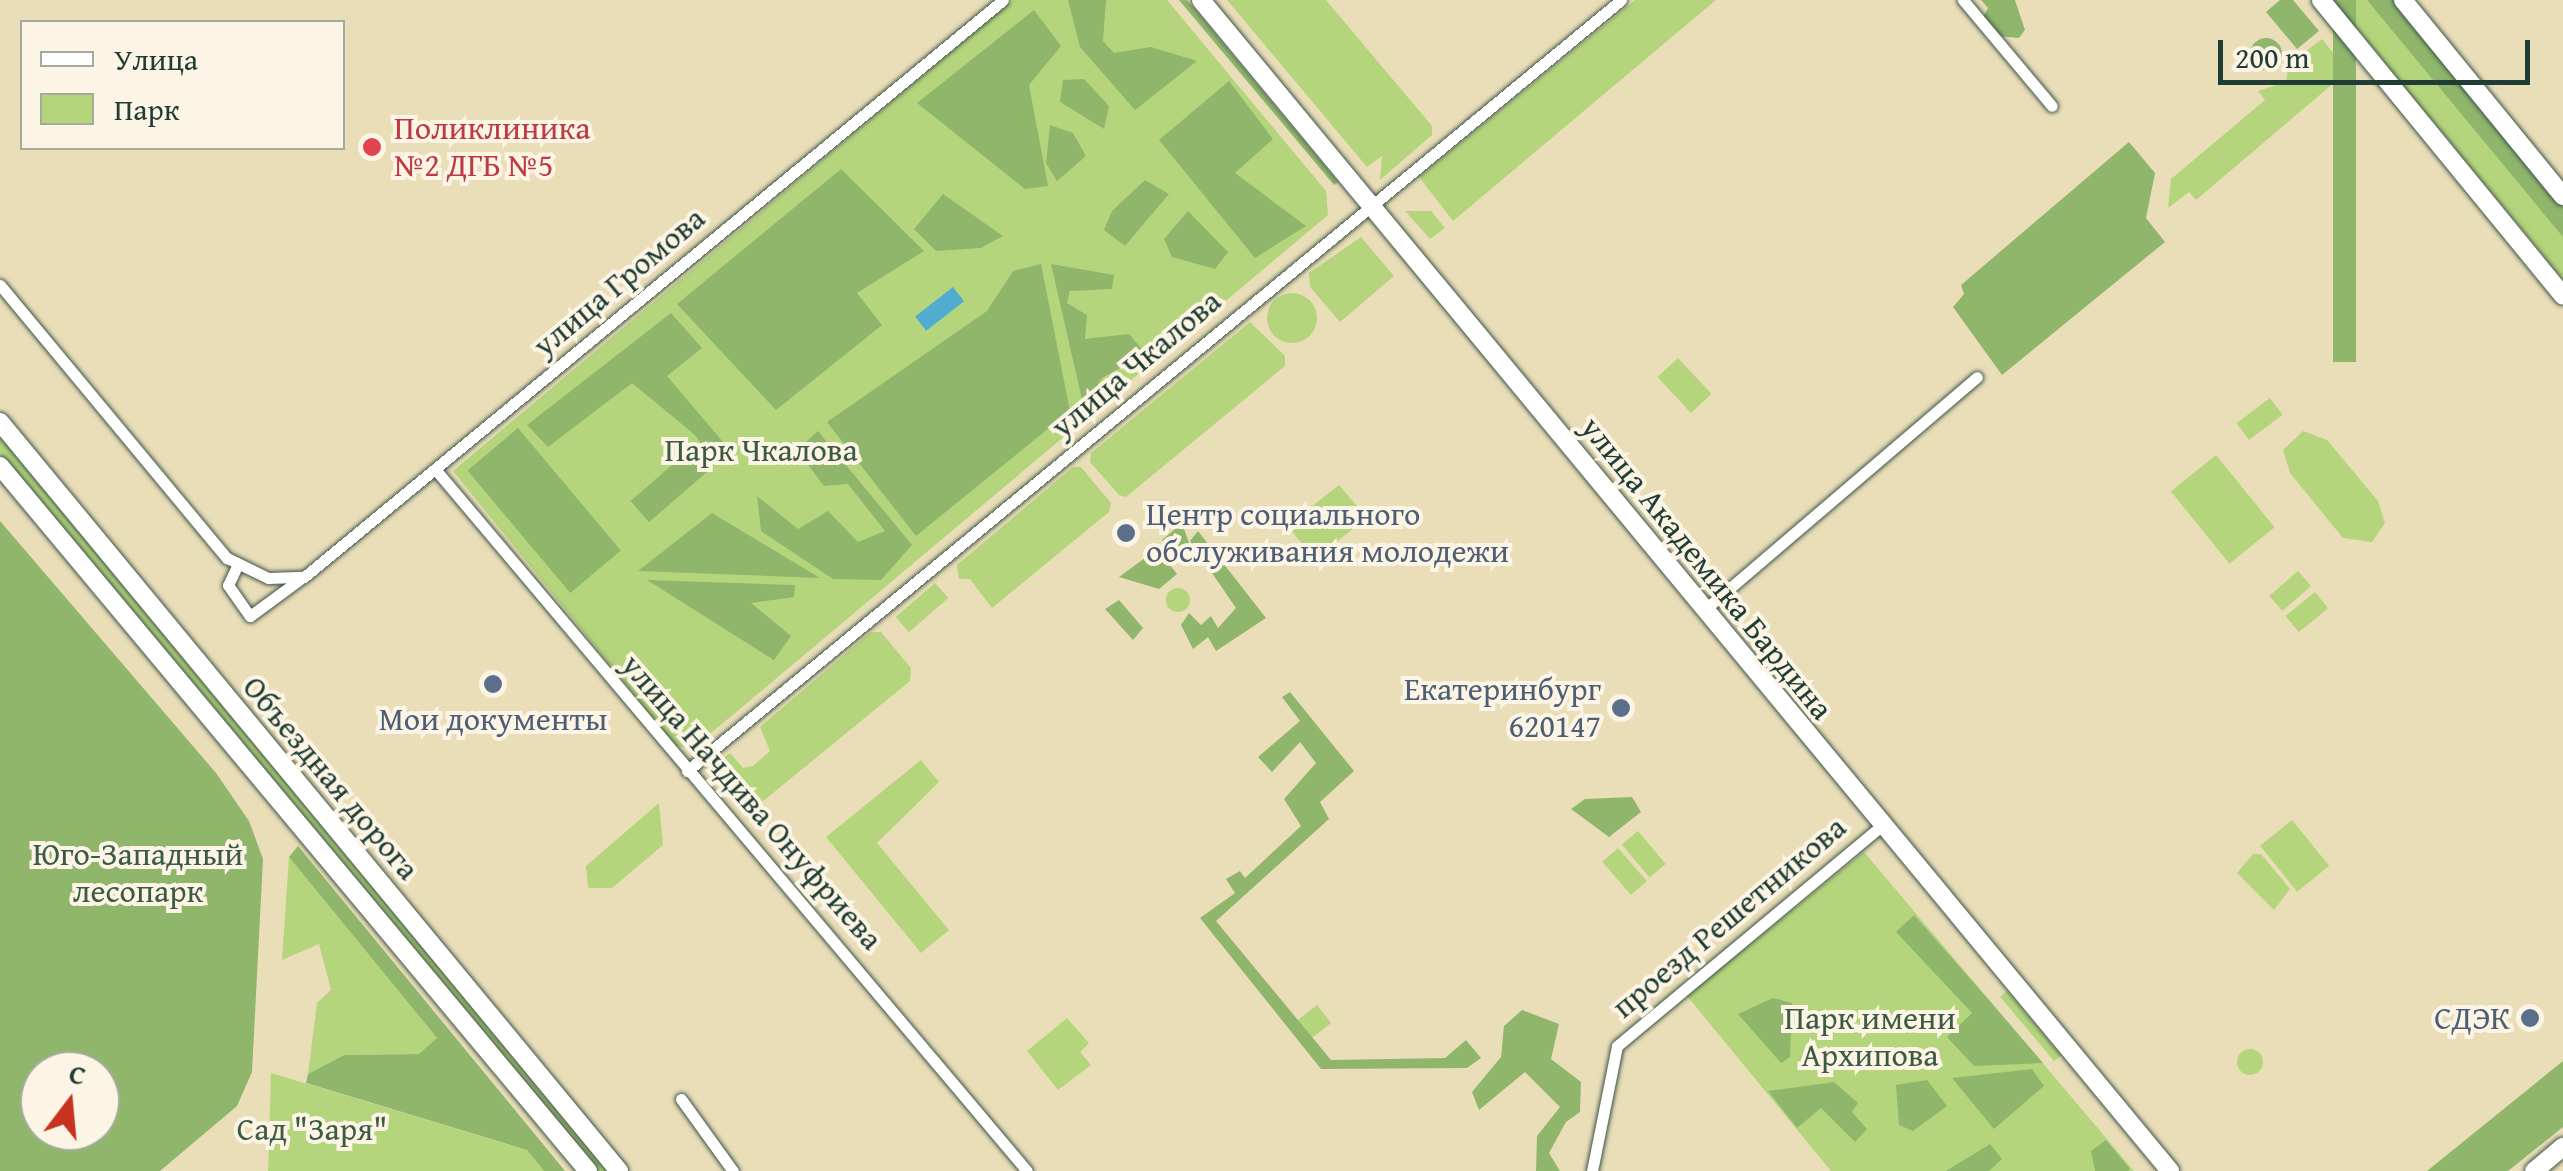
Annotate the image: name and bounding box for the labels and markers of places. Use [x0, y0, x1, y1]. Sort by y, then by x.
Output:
place label: Поликлиника №2 ДГБ №5 [394, 110, 591, 185]
marker: Поликлиника №2 ДГБ №5 [359, 134, 385, 160]
place label: Центр социального обслуживания молодежи [1146, 496, 1509, 571]
marker: Центр социального обслуживания молодежи [1115, 522, 1137, 544]
place label: Екатеринбург 620147 [1404, 671, 1601, 746]
marker: Мои документы [482, 673, 504, 695]
marker: Екатеринбург 620147 [1610, 697, 1632, 719]
place label: Мои документы [379, 700, 607, 738]
place label: СДЭК [2434, 999, 2510, 1037]
marker: СДЭК [2519, 1007, 2541, 1029]

